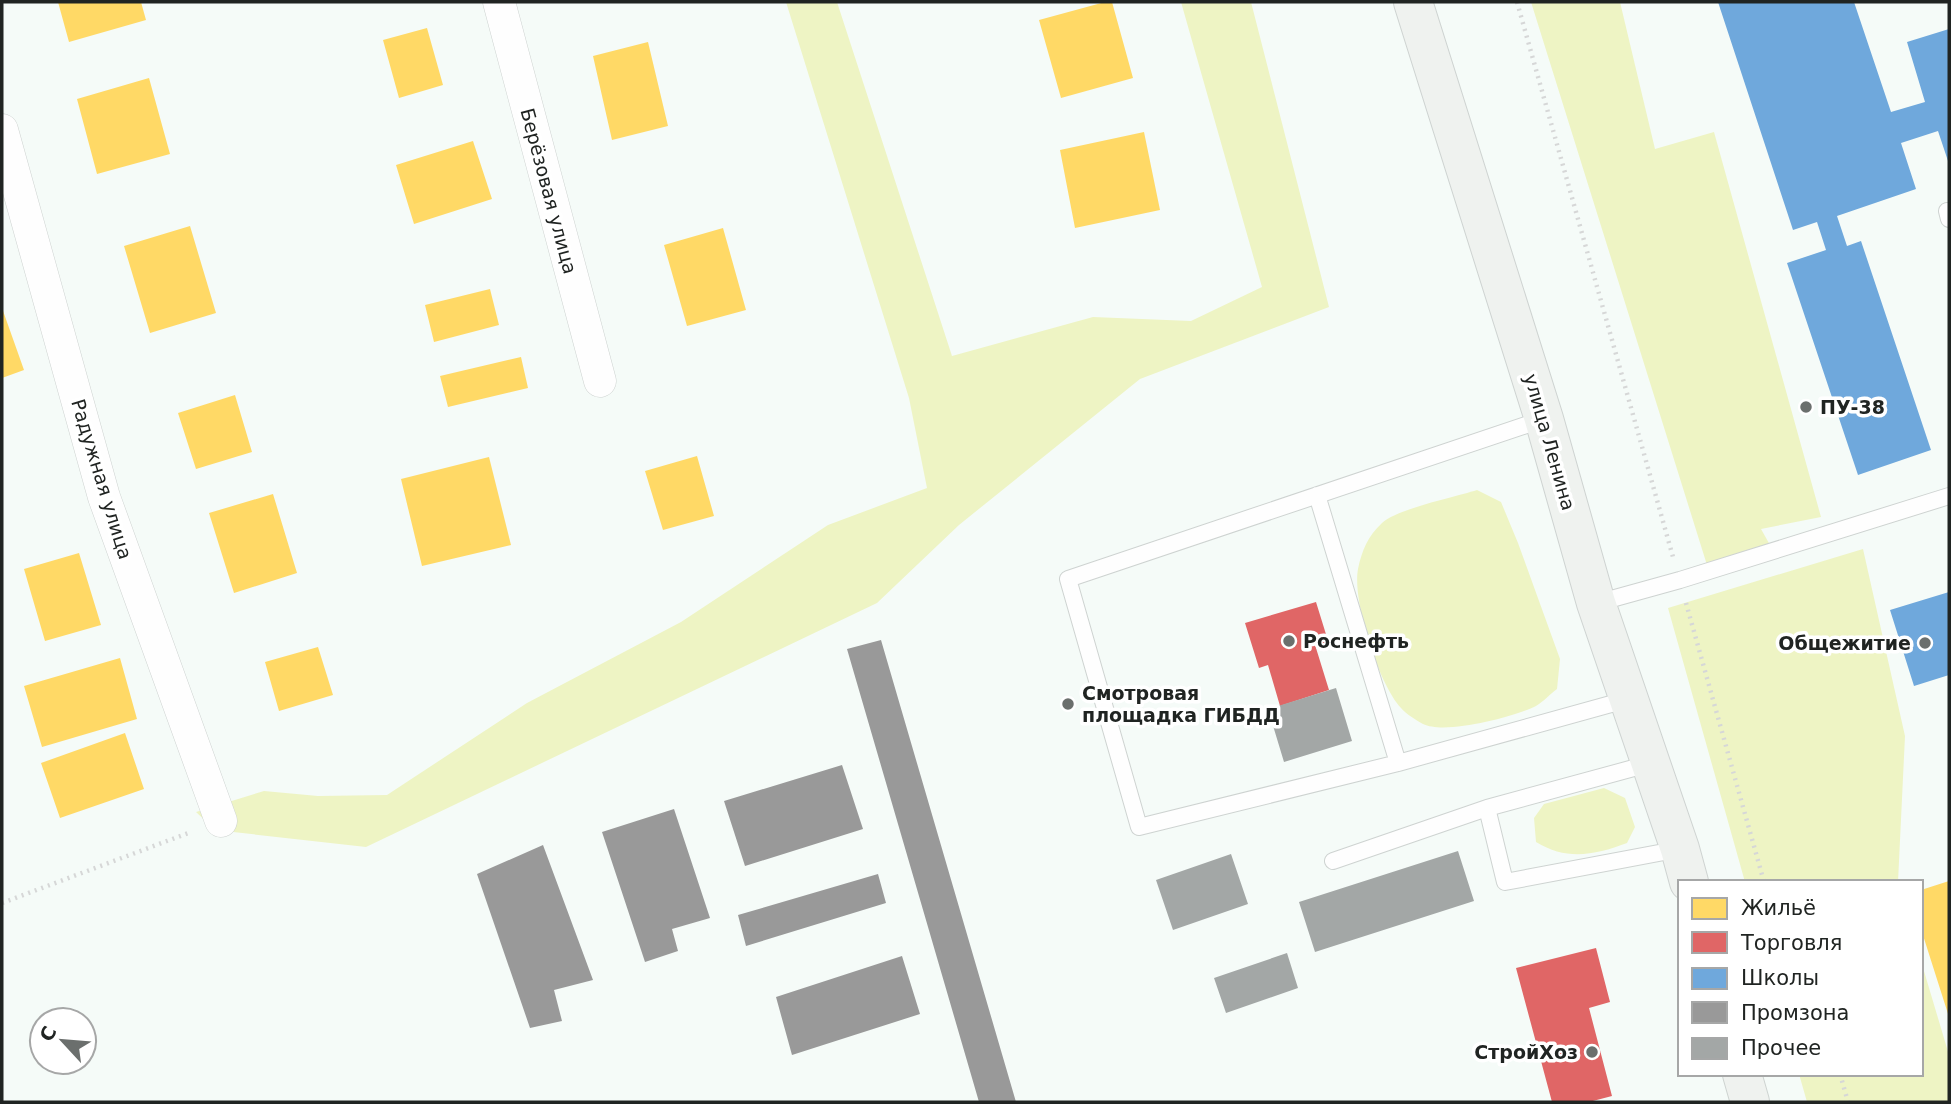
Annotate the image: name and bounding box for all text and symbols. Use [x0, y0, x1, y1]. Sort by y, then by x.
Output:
street label: Берёзовая улица [516, 106, 582, 276]
street label: улица Ленина [1520, 371, 1580, 513]
street label: Радужная улица [67, 396, 137, 562]
place label: ПУ-38 [1820, 396, 1885, 418]
marker: ПУ-38 [1798, 399, 1814, 415]
place label: Роснефть [1303, 630, 1409, 652]
place label: Общежитие [1778, 632, 1911, 654]
marker: Роснефть [1281, 633, 1297, 649]
marker: Общежитие [1917, 635, 1933, 651]
place label: Смотровая площадка ГИБДД [1082, 682, 1280, 726]
marker: Смотровая площадка ГИБДД [1060, 696, 1076, 712]
legend [1678, 880, 1923, 1076]
text: Жильё [1741, 896, 1816, 920]
text: Торговля [1740, 931, 1842, 955]
text: Школы [1741, 966, 1819, 990]
text: Промзона [1741, 1001, 1849, 1025]
north arrow [28, 1006, 98, 1076]
text: С [35, 1022, 61, 1045]
text: Прочее [1741, 1036, 1821, 1060]
place label: СтройХоз [1474, 1041, 1578, 1063]
marker: СтройХоз [1584, 1044, 1600, 1060]

